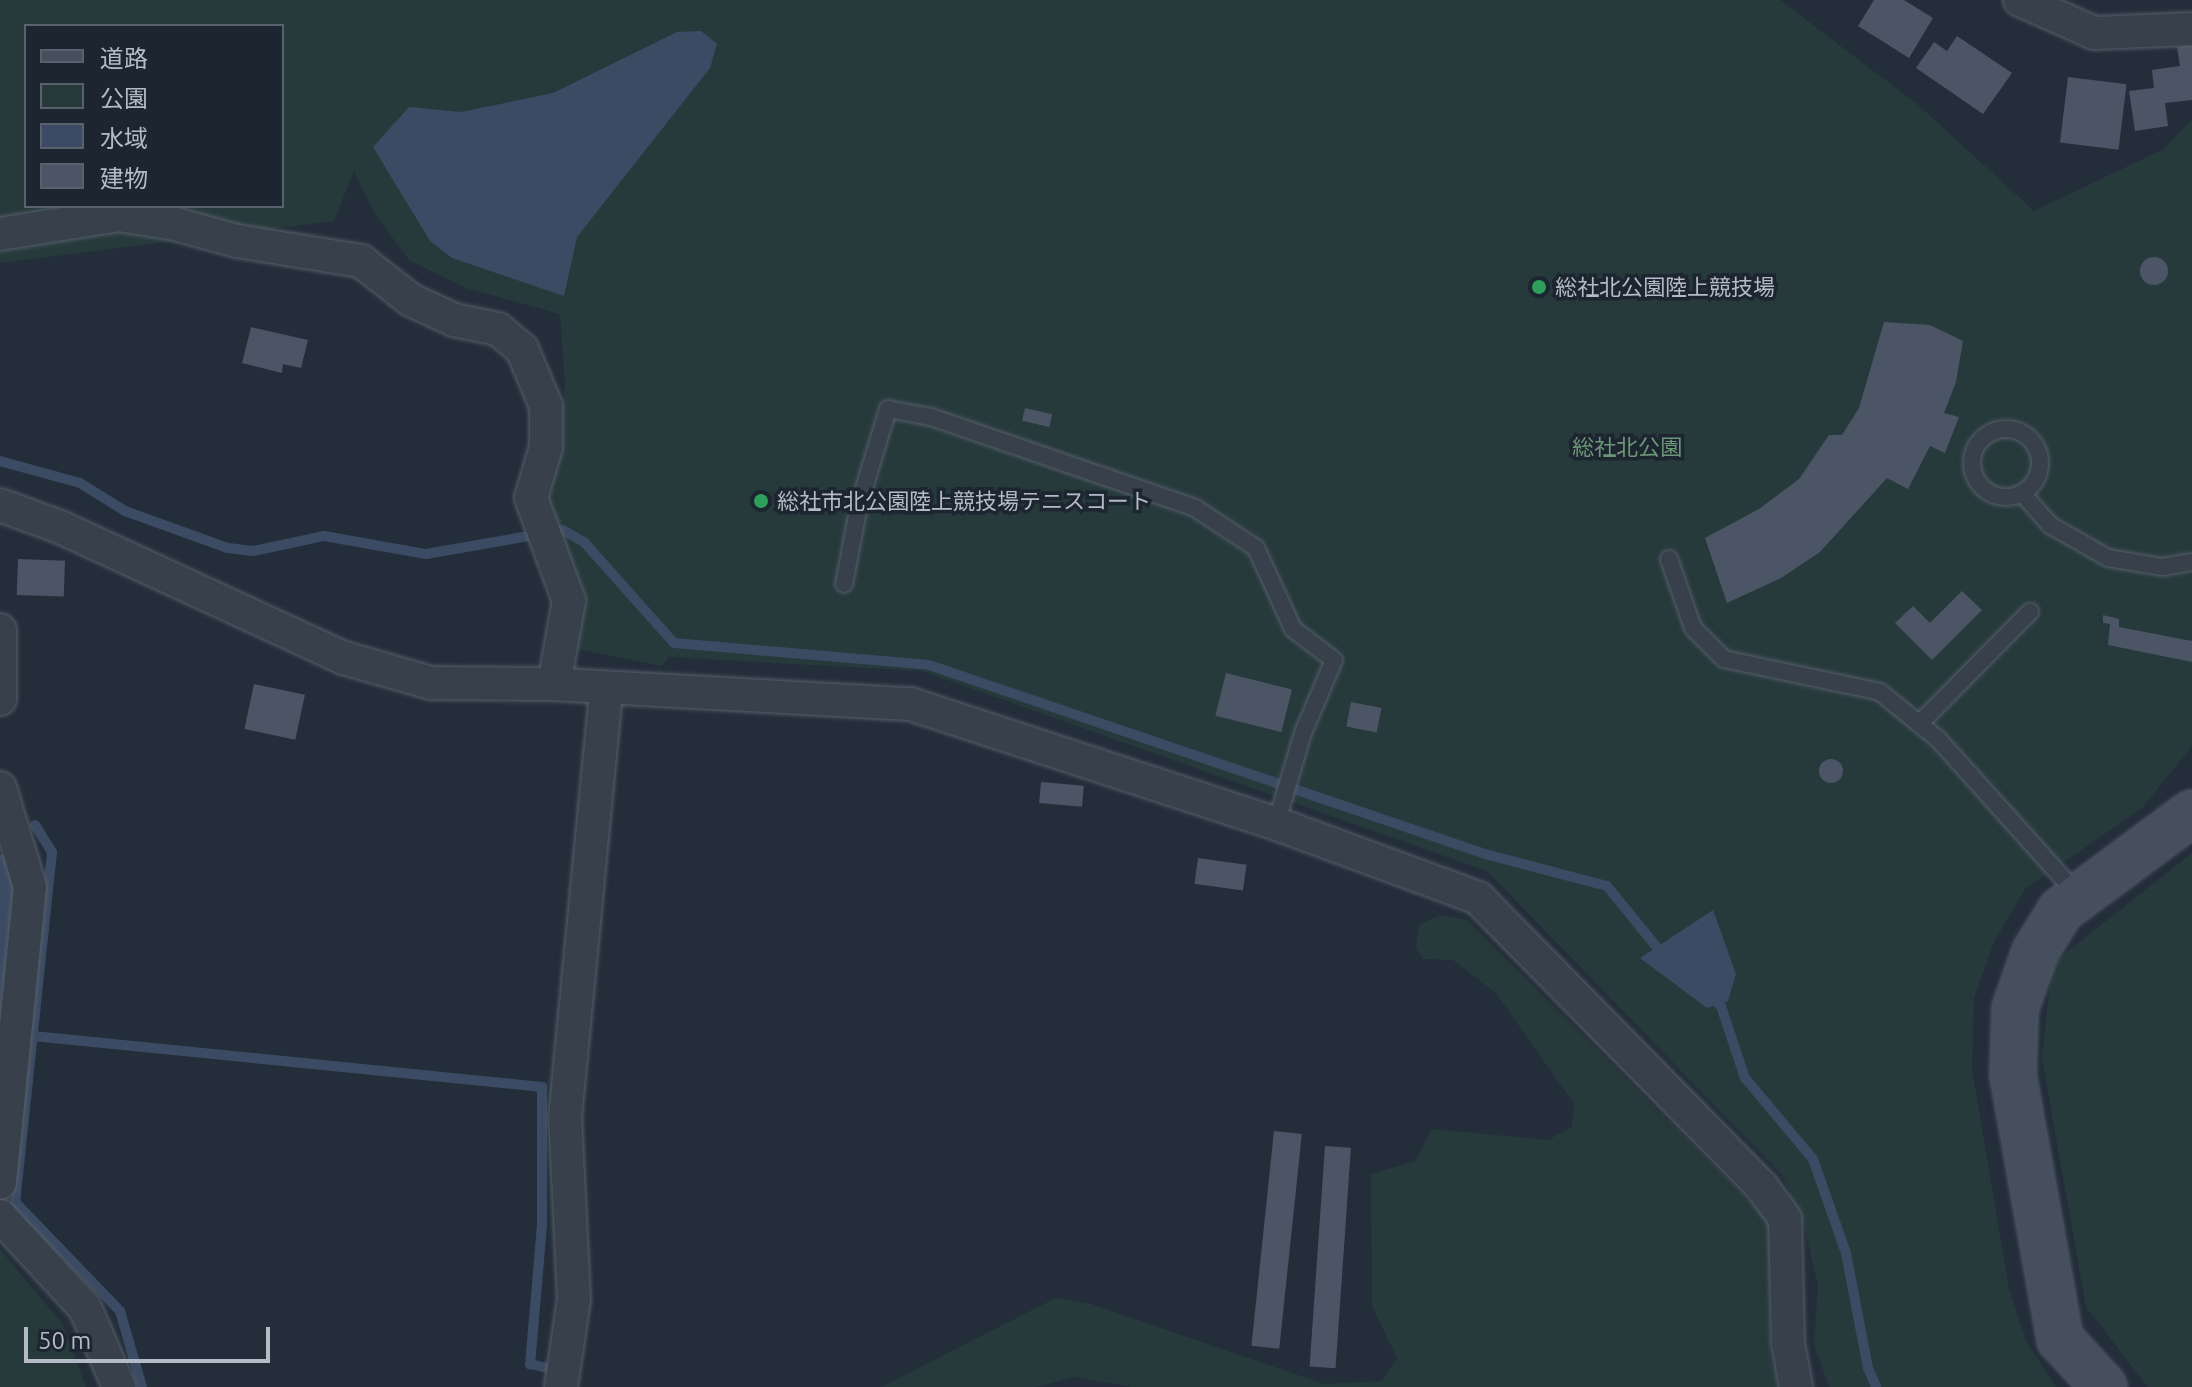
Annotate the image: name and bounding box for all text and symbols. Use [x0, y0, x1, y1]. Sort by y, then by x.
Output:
legend [24, 24, 284, 208]
text: 道路 [100, 45, 148, 72]
text: 公園 [100, 85, 148, 112]
text: 水域 [100, 125, 148, 152]
text: 建物 [100, 165, 148, 192]
place label: 総社北公園陸上競技場 [1555, 274, 1775, 300]
marker: 総社北公園陸上競技場 [1530, 278, 1548, 296]
park label: 総社北公園 [1572, 434, 1682, 460]
place label: 総社市北公園陸上競技場テニスコート [777, 488, 1151, 514]
marker: 総社市北公園陸上競技場テニスコート [752, 492, 770, 510]
scale bar [28, 1311, 274, 1361]
text: 50 m [38, 1327, 91, 1354]

